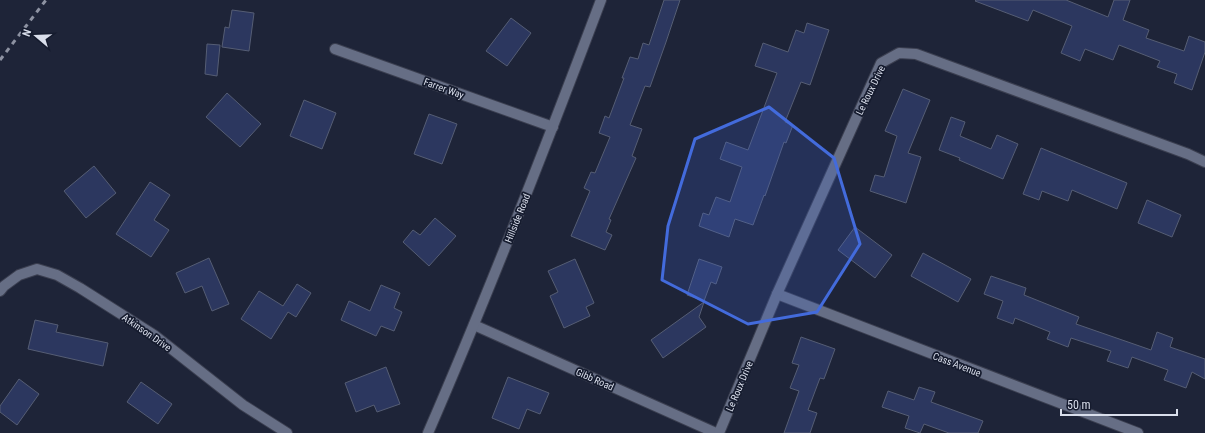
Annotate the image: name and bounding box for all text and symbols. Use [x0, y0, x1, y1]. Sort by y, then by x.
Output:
north arrow [16, 16, 56, 56]
text: N [20, 27, 34, 38]
street label: Le Roux Drive [854, 63, 887, 117]
street label: Farrer Way [422, 76, 465, 101]
street label: Hillside Road [503, 192, 532, 244]
street label: Atkinson Drive [120, 312, 173, 353]
street label: Cass Avenue [931, 350, 983, 379]
street label: Le Roux Drive [724, 359, 755, 413]
street label: Gibb Road [574, 366, 616, 393]
scale bar [1061, 391, 1177, 417]
text: 50 m [1067, 398, 1091, 412]

